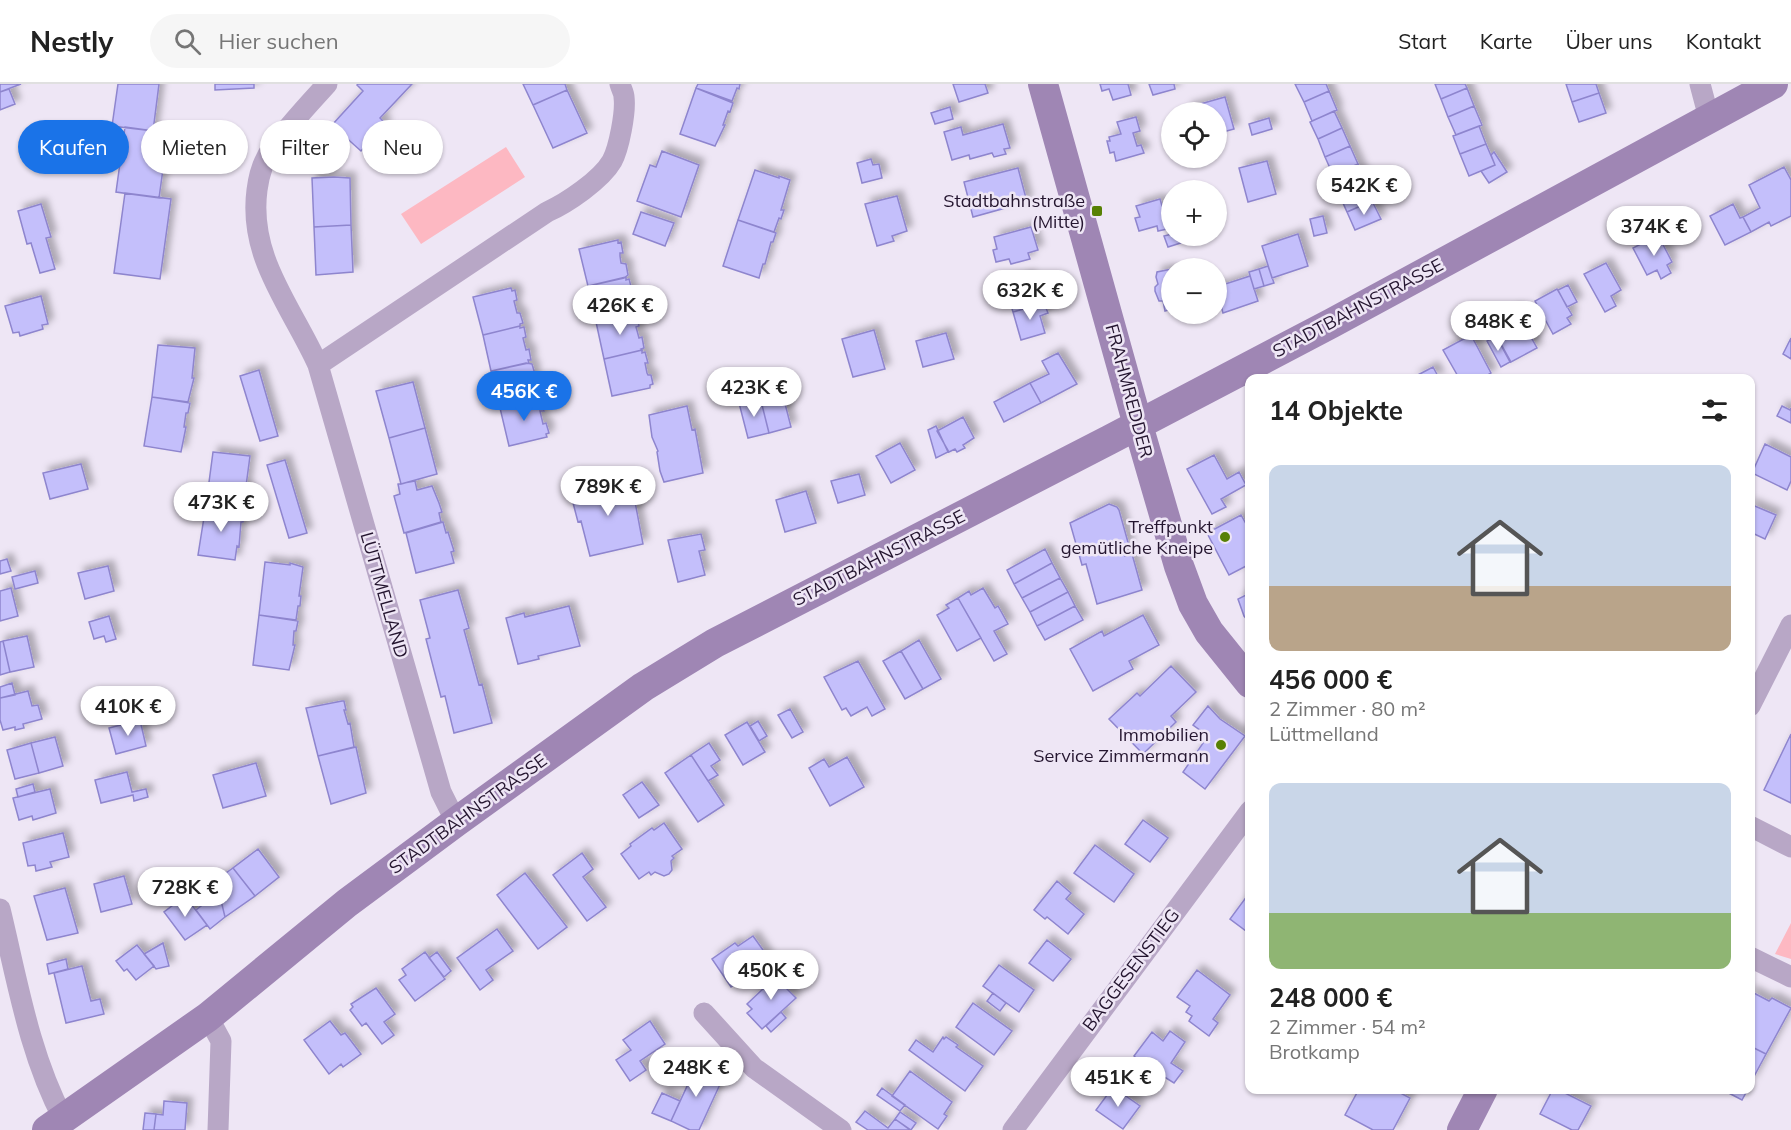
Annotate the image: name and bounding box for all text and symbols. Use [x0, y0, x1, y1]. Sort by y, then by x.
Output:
search box [150, 14, 570, 68]
text: Nestly [30, 24, 114, 59]
icon: search [171, 25, 204, 58]
text: Hier suchen [219, 27, 339, 55]
text: Start [1398, 28, 1447, 54]
text: Karte [1480, 28, 1532, 54]
text: Über uns [1565, 28, 1653, 54]
text: Kontakt [1686, 28, 1761, 54]
map controls [1161, 102, 1227, 324]
button: locate [1161, 102, 1227, 168]
chip: Kaufen [18, 120, 129, 174]
chip: Mieten [141, 120, 248, 174]
chip: Filter [260, 120, 350, 174]
chip: Neu [362, 120, 443, 174]
pin: 542K € [1315, 165, 1413, 216]
text: 542K € [1331, 172, 1397, 197]
button: + [1161, 180, 1227, 246]
place label: Stadtbahnstraße (Mitte) [943, 189, 1085, 233]
marker: Stadtbahnstraße (Mitte) [1090, 204, 1104, 218]
pin: 374K € [1605, 206, 1703, 257]
text: 374K € [1621, 213, 1687, 238]
street label: STADTBAHNSTRASSE [1269, 253, 1447, 362]
button: − [1161, 258, 1227, 324]
pin: 632K € [981, 270, 1079, 321]
text: 632K € [997, 277, 1063, 302]
pin: 426K € [571, 285, 669, 336]
text: 426K € [587, 292, 653, 317]
pin: 848K € [1449, 301, 1547, 352]
text: 848K € [1465, 308, 1531, 333]
street label: FRAHMREDDER [1101, 321, 1158, 460]
pin: 423K € [705, 367, 803, 418]
pin: 456K € [475, 371, 573, 422]
text: 423K € [721, 374, 787, 399]
text: 456K € [491, 378, 557, 403]
text: 14 Objekte [1269, 394, 1403, 427]
icon: filters [1698, 394, 1731, 427]
pin: 789K € [559, 466, 657, 517]
text: 789K € [575, 473, 641, 498]
pin: 473K € [172, 482, 270, 533]
text: 473K € [188, 489, 254, 514]
street label: STADTBAHNSTRASSE [789, 504, 969, 611]
icon: home [1446, 504, 1554, 612]
place label: Treffpunkt gemütliche Kneipe [1061, 515, 1213, 559]
street label: LÜTTMELLAND [356, 529, 413, 660]
marker: Treffpunkt gemütliche Kneipe [1218, 530, 1232, 544]
text: 456 000 € [1269, 663, 1392, 696]
pin: 410K € [79, 686, 177, 737]
text: 410K € [95, 693, 161, 718]
text: 2 Zimmer · 80 m² [1269, 696, 1426, 721]
text: Lüttmelland [1269, 721, 1379, 746]
place label: Immobilien Service Zimmermann [1033, 723, 1209, 767]
marker: Immobilien Service Zimmermann [1214, 738, 1228, 752]
street label: STADTBAHNSTRASSE [384, 748, 551, 879]
icon: home [1446, 822, 1554, 930]
pin: 728K € [136, 867, 234, 918]
text: 728K € [152, 874, 218, 899]
street label: BAGGESENSTIEG [1077, 904, 1184, 1035]
pin: 450K € [722, 950, 820, 1001]
text: 450K € [738, 957, 804, 982]
text: 248 000 € [1269, 981, 1392, 1014]
text: 2 Zimmer · 54 m² [1269, 1014, 1426, 1039]
text: Brotkamp [1269, 1039, 1360, 1064]
pin: 248K € [647, 1047, 745, 1098]
text: 248K € [663, 1054, 729, 1079]
pin: 451K € [1069, 1057, 1167, 1108]
text: 451K € [1085, 1064, 1151, 1089]

